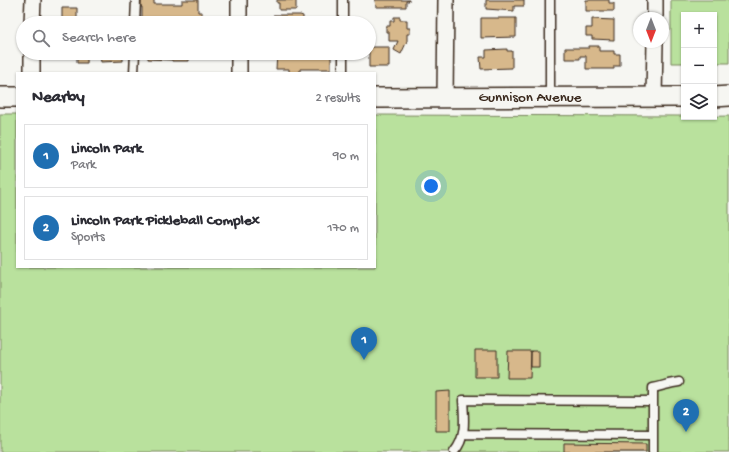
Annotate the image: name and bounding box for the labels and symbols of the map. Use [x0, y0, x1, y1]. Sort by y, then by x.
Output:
north arrow [633, 12, 669, 48]
street label: Gunnison Avenue [478, 89, 582, 107]
your location [421, 176, 441, 196]
pin: 1 [351, 327, 377, 360]
pin: 2 [673, 399, 699, 432]

